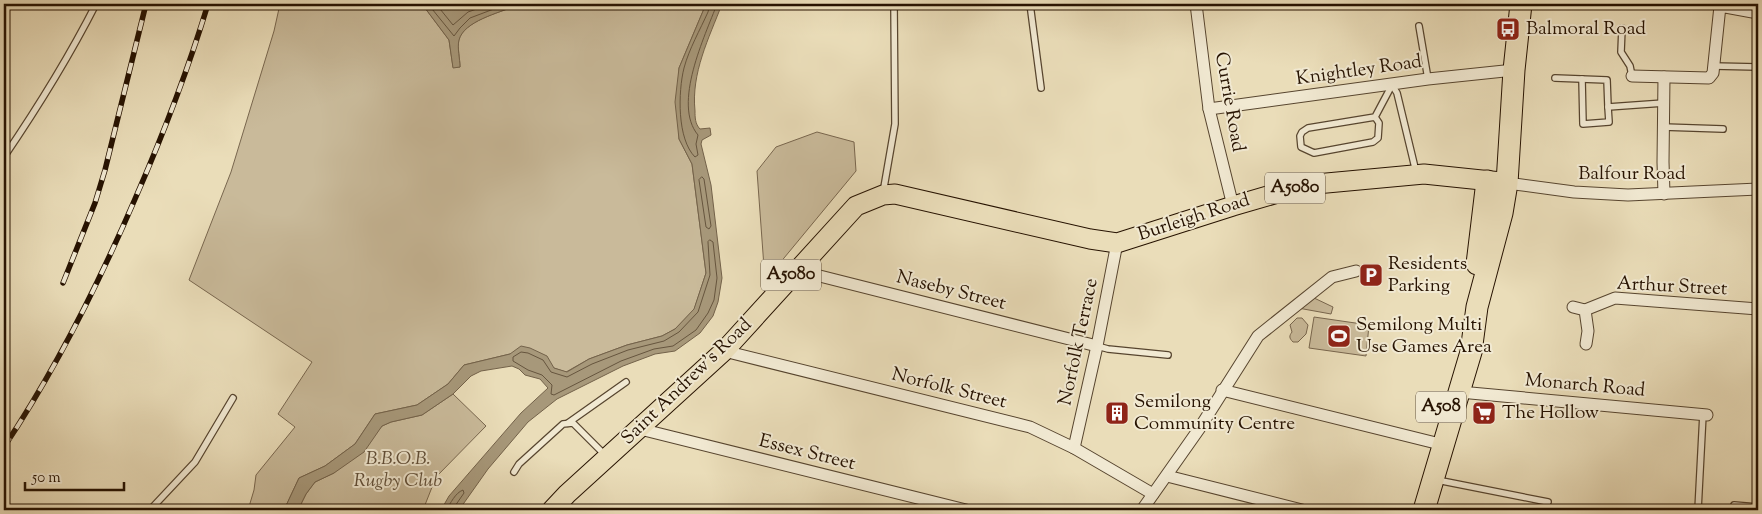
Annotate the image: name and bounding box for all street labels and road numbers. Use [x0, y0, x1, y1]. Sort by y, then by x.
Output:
street label: Knightley Road [1294, 49, 1424, 93]
street label: Currie Road [1207, 50, 1251, 154]
street label: Balfour Road [1578, 161, 1686, 188]
road number: A5080 [1265, 172, 1325, 204]
street label: Burleigh Road [1134, 187, 1254, 249]
road number: A5080 [761, 260, 821, 290]
street label: Naseby Street [893, 264, 1009, 318]
street label: Arthur Street [1616, 271, 1729, 303]
street label: Norfolk Terrace [1052, 276, 1106, 408]
street label: Saint Andrew's Road [616, 312, 759, 452]
street label: Norfolk Street [889, 362, 1010, 416]
street label: Monarch Road [1524, 367, 1647, 405]
road number: A508 [1416, 392, 1466, 422]
street label: Essex Street [756, 428, 859, 478]

